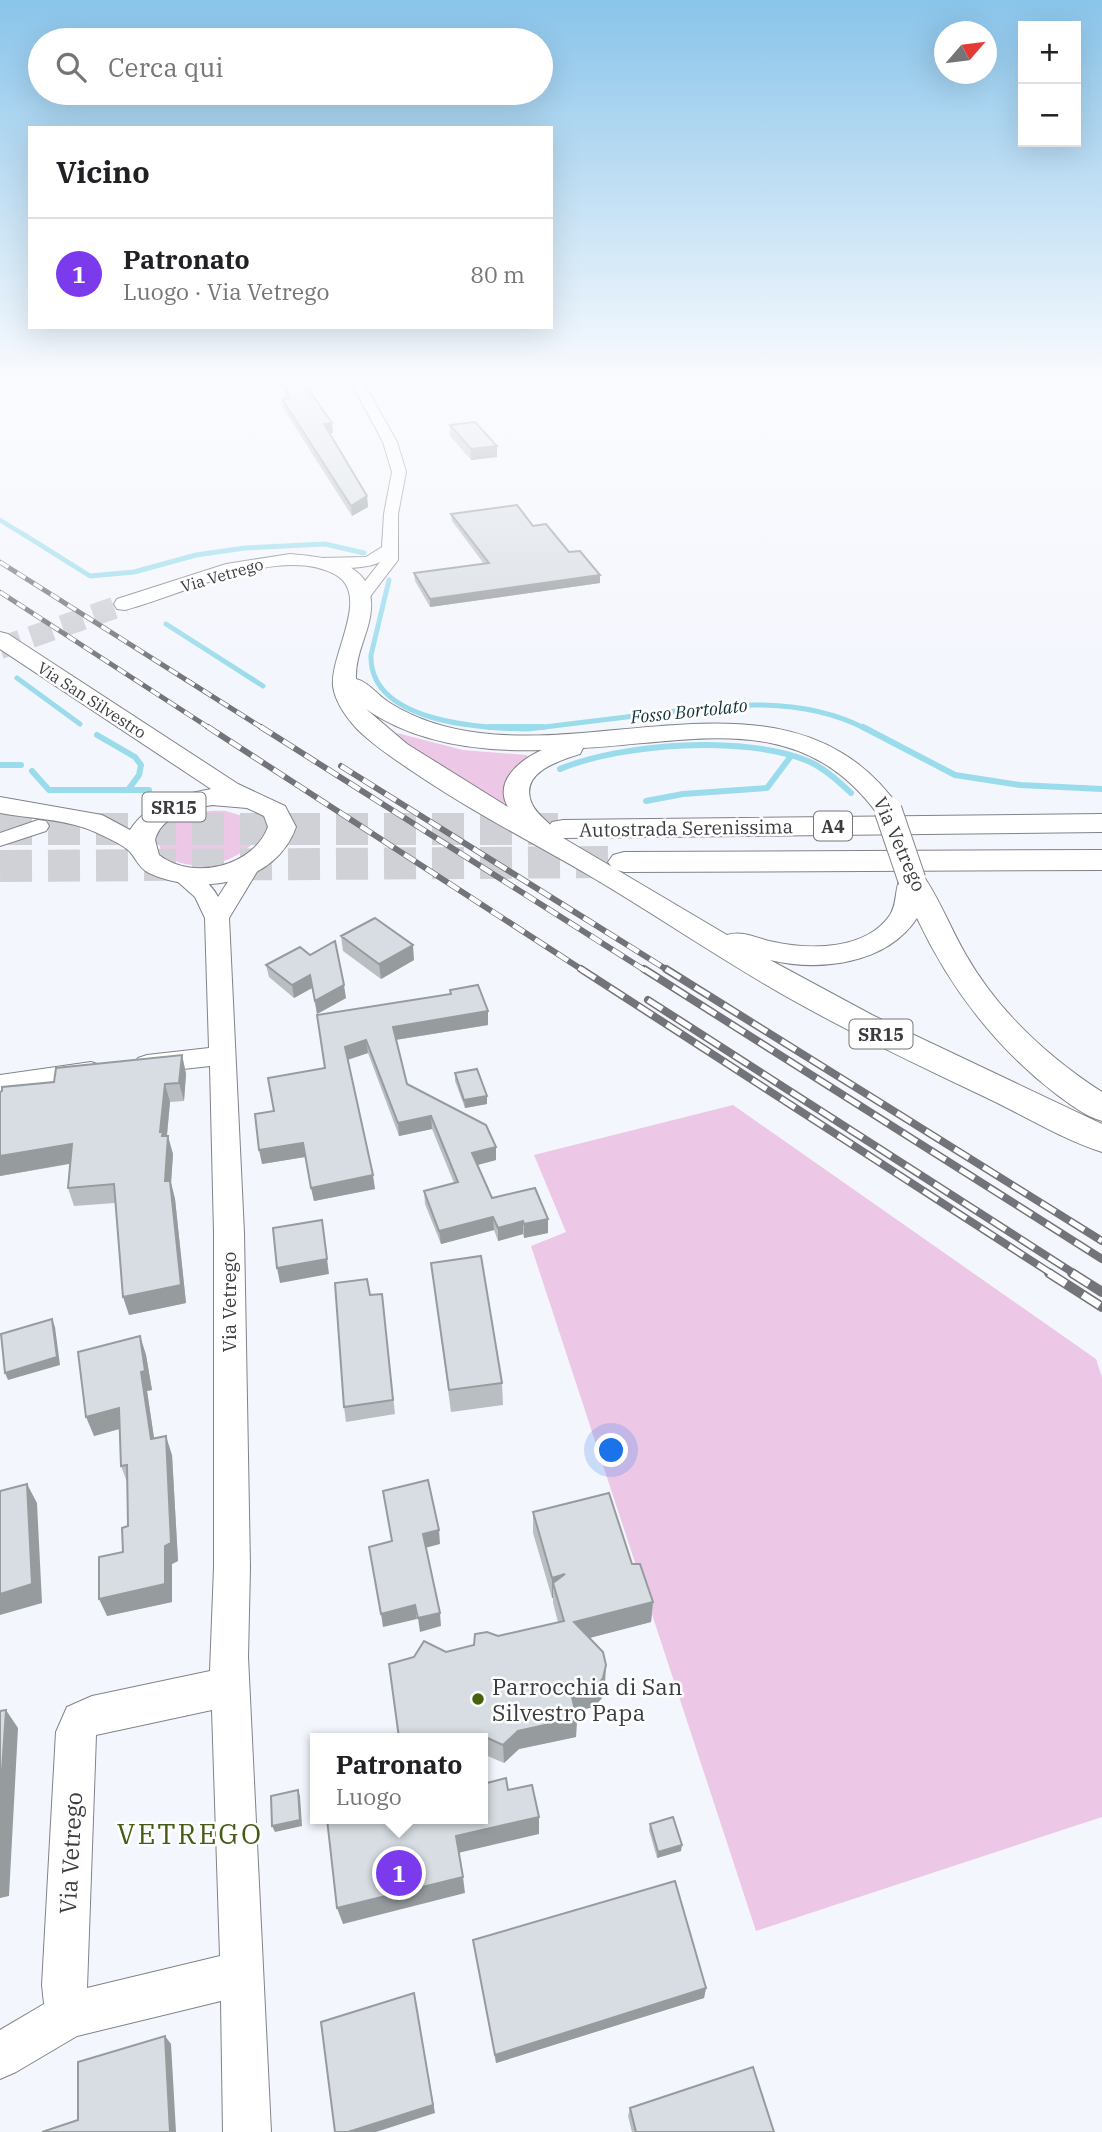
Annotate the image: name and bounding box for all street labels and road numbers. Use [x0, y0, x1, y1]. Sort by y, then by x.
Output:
street label: Via Vetrego [178, 554, 266, 596]
street label: Via San Silvestro [34, 657, 150, 743]
road number: SR15 [142, 792, 206, 822]
street label: Via Vetrego [868, 793, 932, 895]
road number: A4 [814, 812, 852, 840]
street label: Autostrada Serenissima [579, 814, 793, 842]
road number: SR15 [850, 1020, 912, 1049]
street label: Via Vetrego [217, 1251, 241, 1353]
street label: Via Vetrego [52, 1791, 88, 1915]

